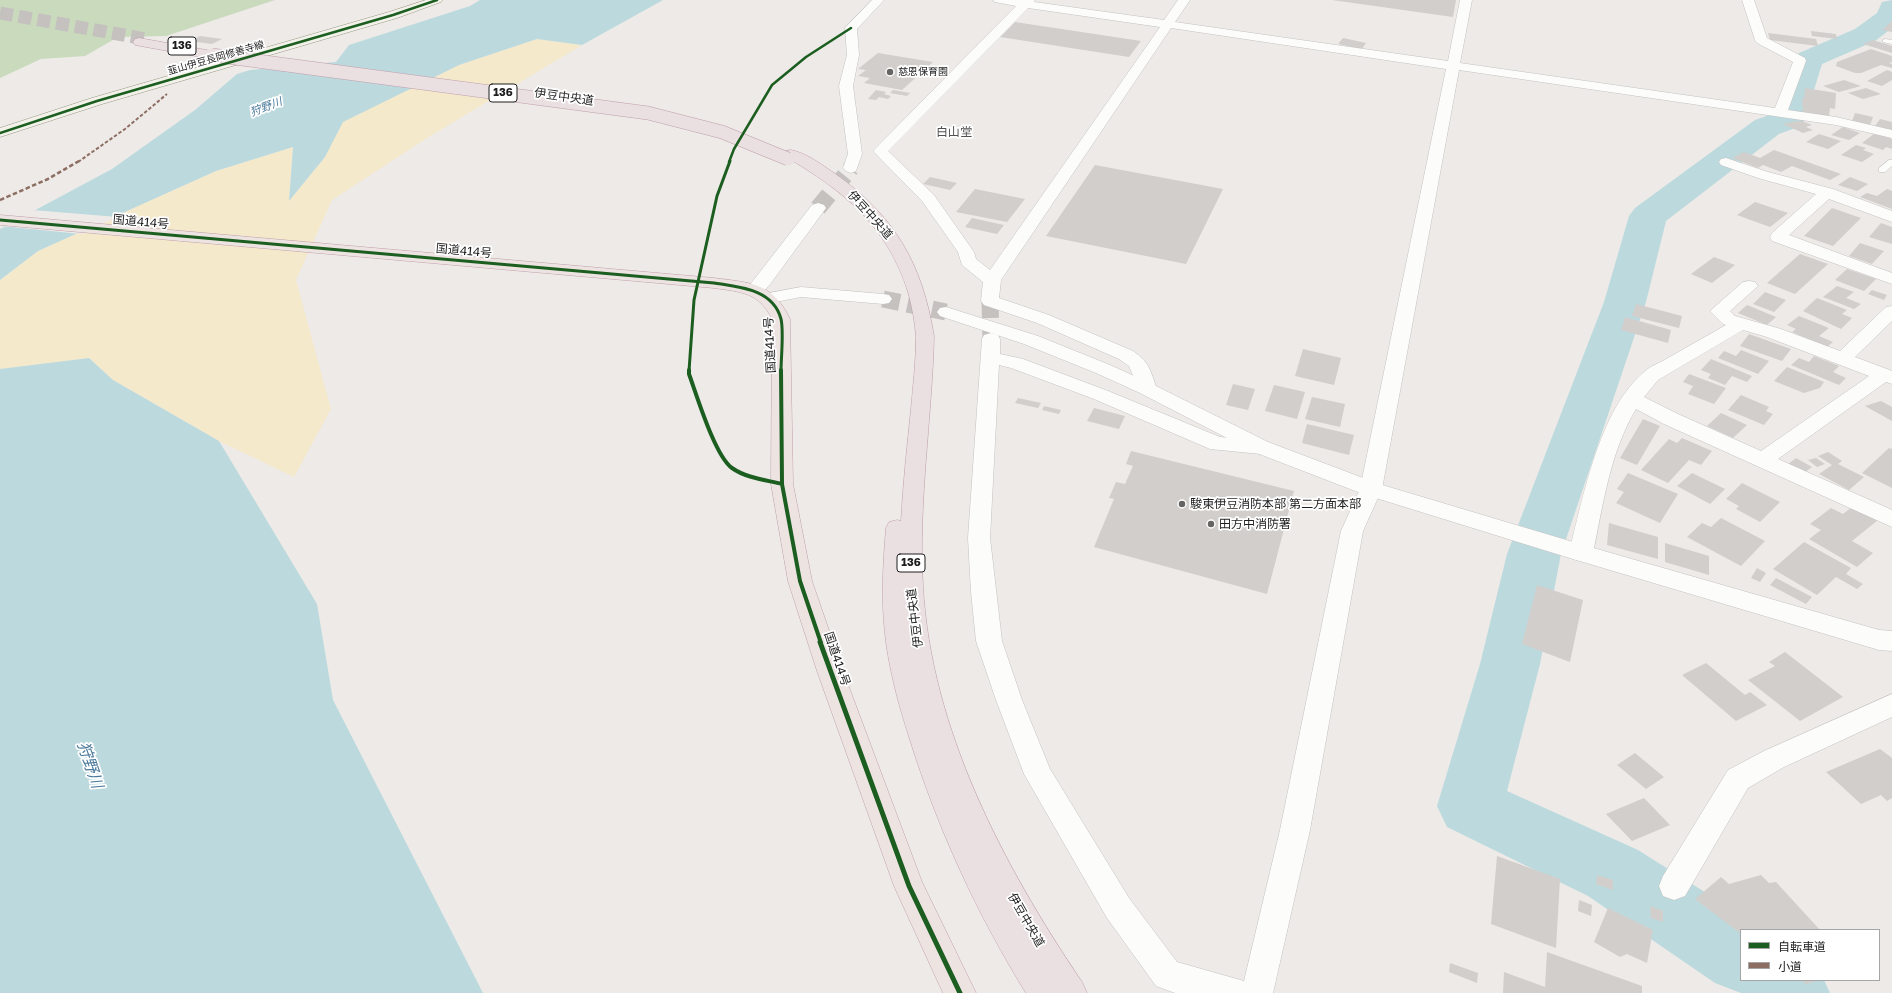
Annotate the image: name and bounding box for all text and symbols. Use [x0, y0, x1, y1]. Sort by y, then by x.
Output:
road number: 136 [168, 37, 196, 55]
street label: 韮山伊豆長岡修善寺線 [166, 38, 266, 78]
place label: 慈恩保育園 [898, 66, 948, 78]
marker: 慈恩保育園 [885, 67, 895, 77]
road number: 136 [489, 84, 517, 102]
street label: 伊豆中央道 [533, 86, 595, 108]
water label: 狩野川 [248, 95, 284, 119]
district label: 白山堂 [936, 125, 972, 139]
street label: 伊豆中央道 [845, 188, 895, 242]
street label: 国道414号 [112, 212, 170, 232]
street label: 国道414号 [435, 241, 493, 261]
street label: 国道414号 [761, 316, 779, 374]
place label: 駿東伊豆消防本部 第二方面本部 [1190, 497, 1361, 511]
marker: 駿東伊豆消防本部 第二方面本部 [1177, 499, 1187, 509]
place label: 田方中消防署 [1219, 517, 1291, 531]
marker: 田方中消防署 [1206, 519, 1216, 529]
road number: 136 [897, 554, 925, 572]
street label: 伊豆中央道 [904, 587, 926, 649]
street label: 国道414号 [821, 630, 853, 688]
water label: 狩野川 [73, 739, 107, 791]
street label: 伊豆中央道 [1005, 890, 1047, 950]
legend [1740, 929, 1880, 981]
text: 自転車道 [1778, 939, 1826, 954]
text: 小道 [1778, 959, 1802, 974]

